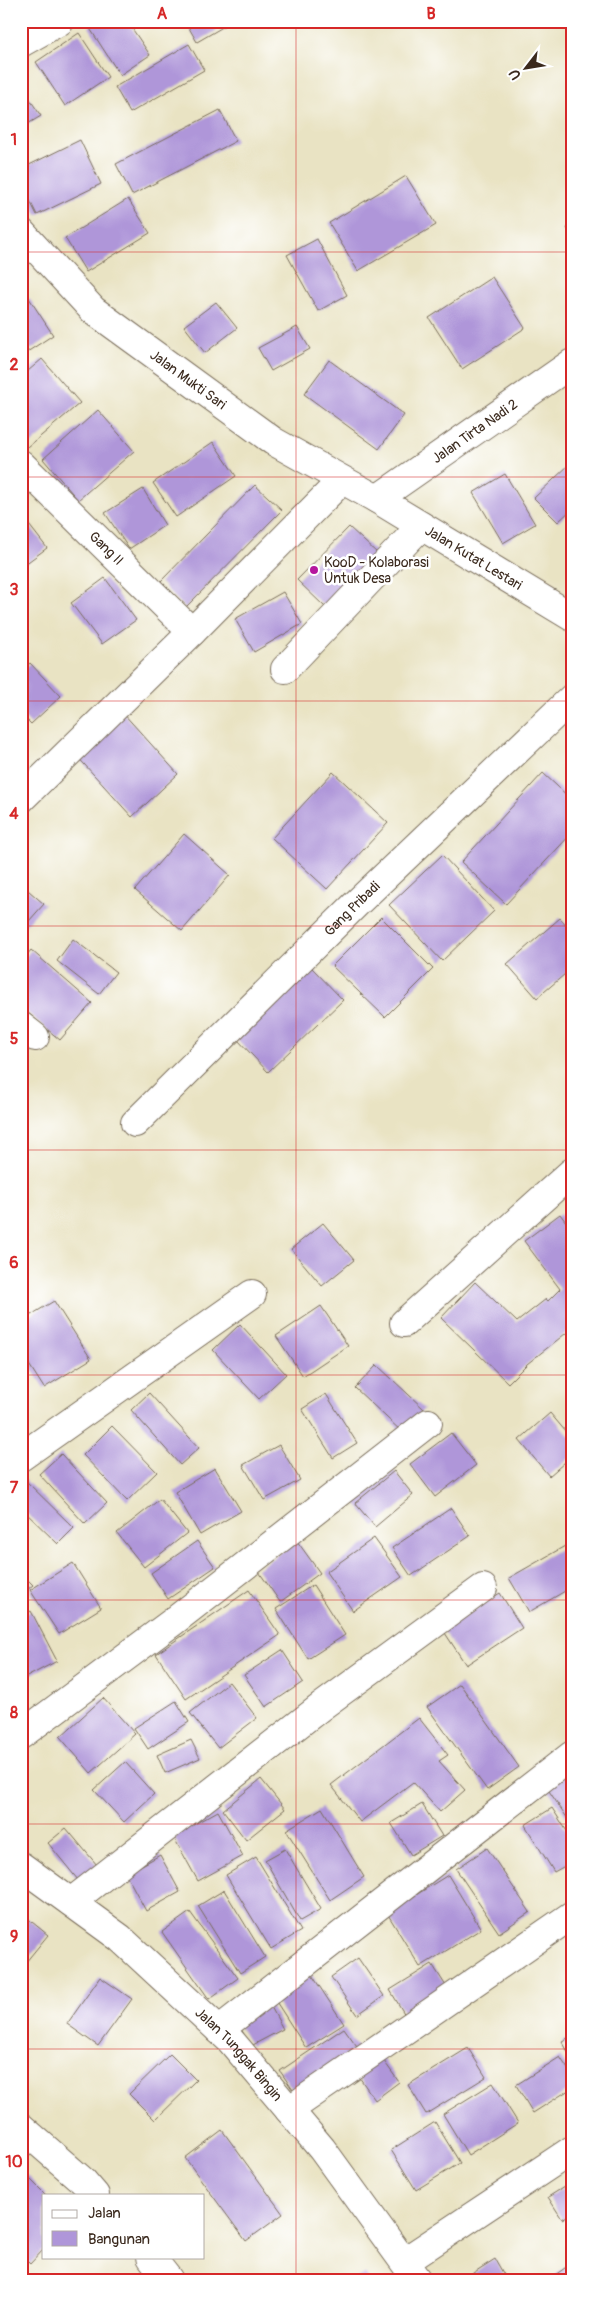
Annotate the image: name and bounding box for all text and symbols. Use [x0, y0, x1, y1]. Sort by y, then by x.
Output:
text: A [157, 4, 168, 24]
text: B [426, 4, 436, 24]
north arrow [500, 42, 550, 92]
text: U [506, 66, 525, 83]
text: 1 [11, 130, 17, 150]
street label: Jalan Mukti Sari [147, 346, 230, 413]
text: 2 [10, 355, 19, 375]
street label: Jalan Tirta Nadi 2 [429, 396, 521, 467]
street label: Jalan Kutat Lestari [422, 522, 526, 594]
street label: Gang II [86, 528, 127, 569]
place label: KooD - Kolaborasi Untuk Desa [324, 554, 429, 587]
marker: KooD - Kolaborasi Untuk Desa [308, 564, 320, 576]
text: 3 [10, 580, 19, 600]
text: 4 [9, 804, 19, 824]
street label: Gang Pribadi [321, 878, 384, 940]
text: 5 [10, 1029, 19, 1049]
text: 6 [9, 1253, 19, 1273]
text: 7 [10, 1478, 19, 1498]
text: 8 [10, 1703, 18, 1723]
text: 9 [10, 1927, 18, 1947]
street label: Jalan Tunggak Bingin [192, 2004, 286, 2105]
text: 10 [5, 2152, 23, 2172]
legend [42, 2194, 205, 2258]
text: Jalan [88, 2204, 121, 2223]
text: Bangunan [88, 2230, 150, 2249]

